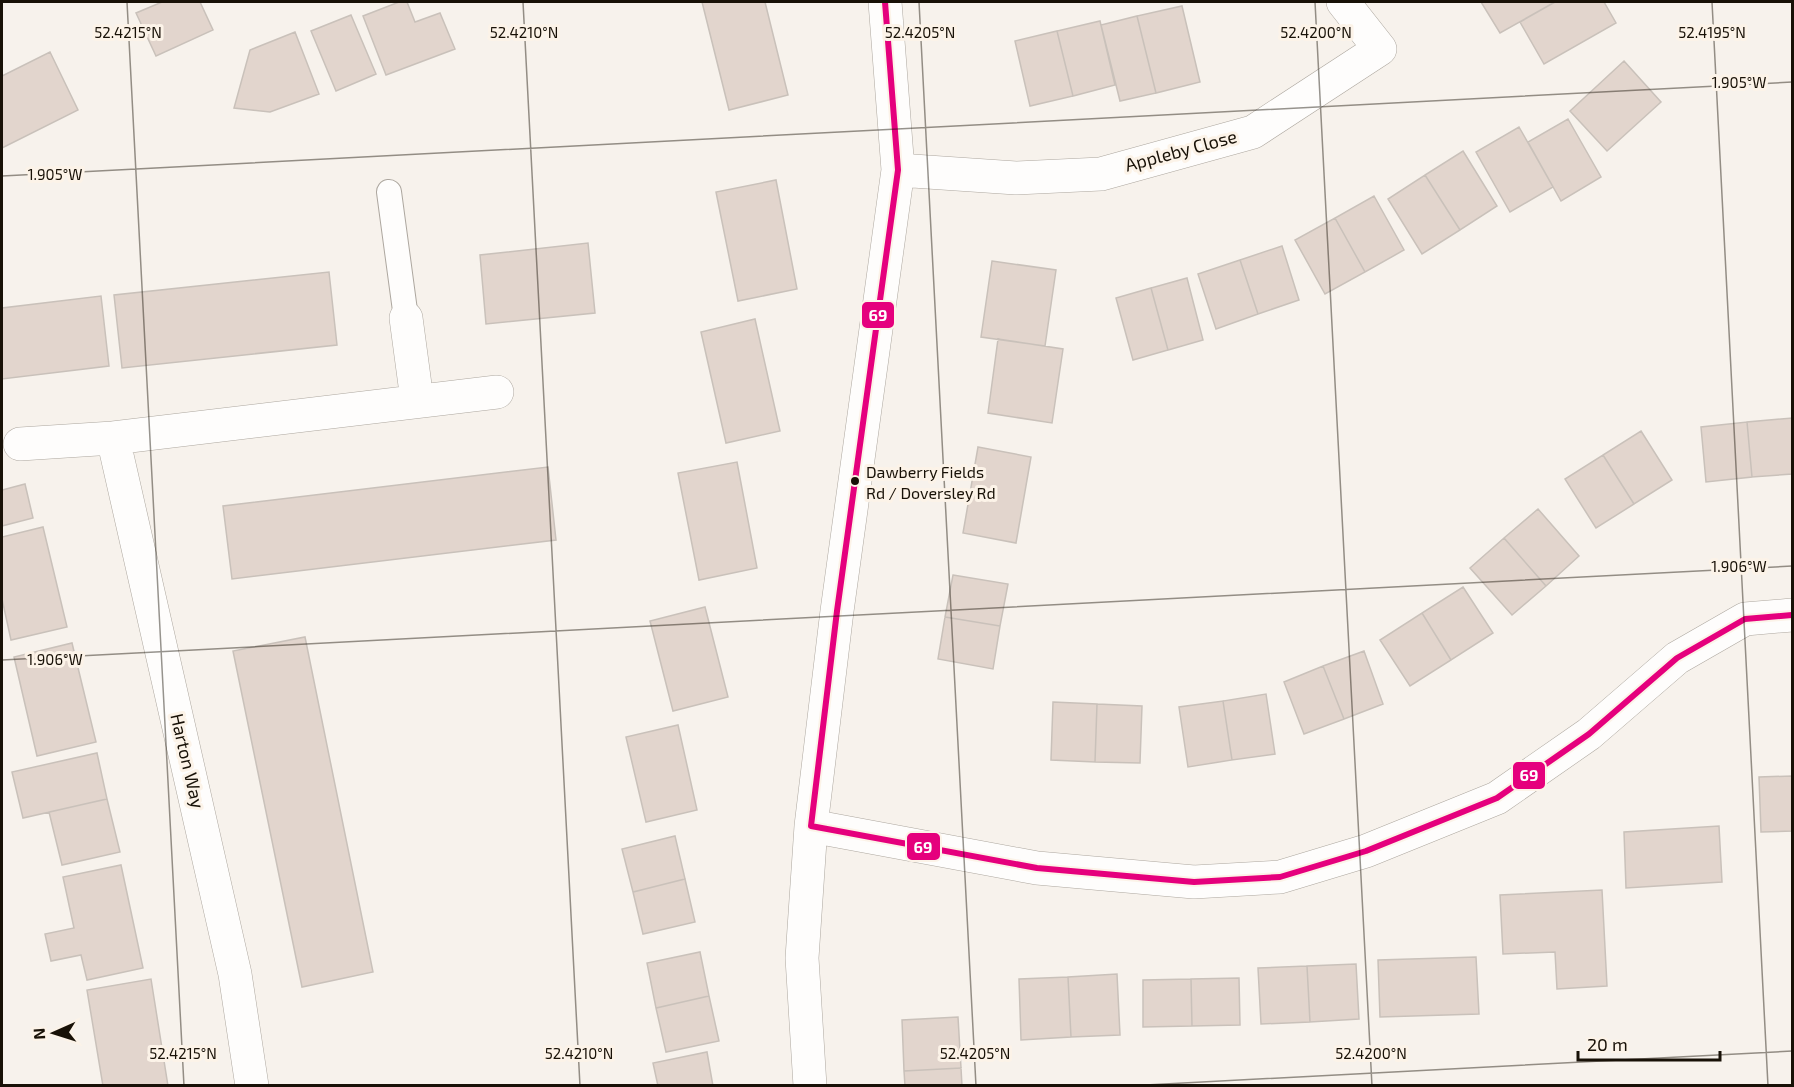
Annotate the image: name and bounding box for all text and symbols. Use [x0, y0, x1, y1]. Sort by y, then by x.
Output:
text: 52.4215°N [94, 23, 162, 41]
text: 52.4210°N [490, 23, 558, 41]
text: 52.4205°N [885, 23, 955, 41]
text: 52.4200°N [1280, 23, 1352, 41]
text: 52.4195°N [1678, 23, 1746, 41]
text: 1.905°W [1712, 73, 1766, 91]
street label: Appleby Close [1122, 125, 1239, 176]
text: 1.905°W [28, 165, 82, 183]
line badge: 69 [861, 301, 895, 329]
text: 69 [869, 305, 887, 324]
place label: Dawberry Fields Rd / Doversley Rd [866, 462, 996, 502]
marker: Dawberry Fields Rd / Doversley Rd [849, 475, 861, 487]
text: 1.906°W [1711, 557, 1767, 575]
text: 1.906°W [27, 650, 83, 668]
street label: Harton Way [166, 711, 210, 811]
line badge: 69 [1512, 761, 1546, 790]
text: 69 [1520, 765, 1538, 784]
line badge: 69 [906, 832, 941, 861]
text: 69 [914, 837, 932, 856]
north arrow [24, 1003, 84, 1063]
scale bar [1578, 1024, 1720, 1062]
text: N [29, 1028, 48, 1040]
text: 20 m [1587, 1033, 1628, 1055]
text: 52.4215°N [149, 1044, 217, 1062]
text: 52.4210°N [545, 1044, 613, 1062]
text: 52.4205°N [940, 1044, 1010, 1062]
text: 52.4200°N [1335, 1044, 1407, 1062]

